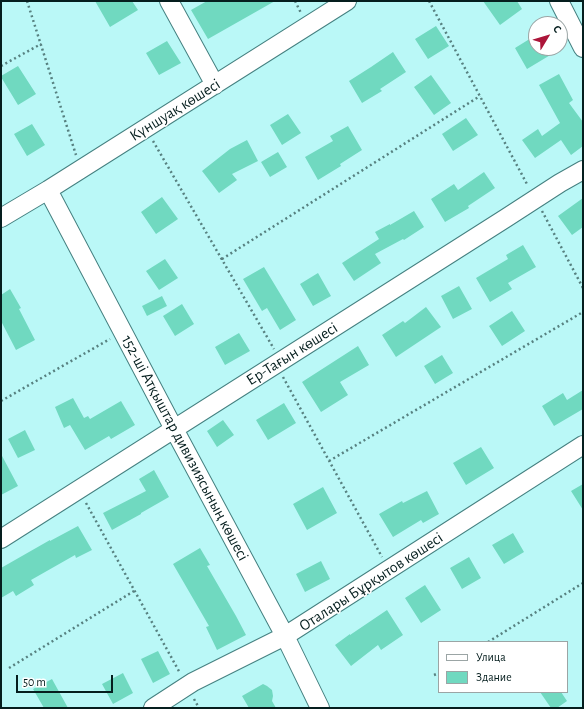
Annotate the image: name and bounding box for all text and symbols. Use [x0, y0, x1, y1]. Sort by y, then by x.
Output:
north arrow [528, 16, 568, 56]
text: С [551, 23, 563, 35]
street label: Күншуақ көшесі [126, 75, 224, 145]
street label: Ер-Тағын көшесі [243, 318, 341, 390]
street label: 152-ші Атқыштар дивизиясының көшесі [117, 332, 253, 564]
street label: Оталары Бұрқытов көшесі [295, 528, 447, 636]
legend [438, 641, 568, 693]
text: Улица [476, 651, 506, 663]
scale bar [18, 667, 115, 693]
text: Здание [476, 671, 512, 683]
text: 50 m [23, 676, 46, 688]

